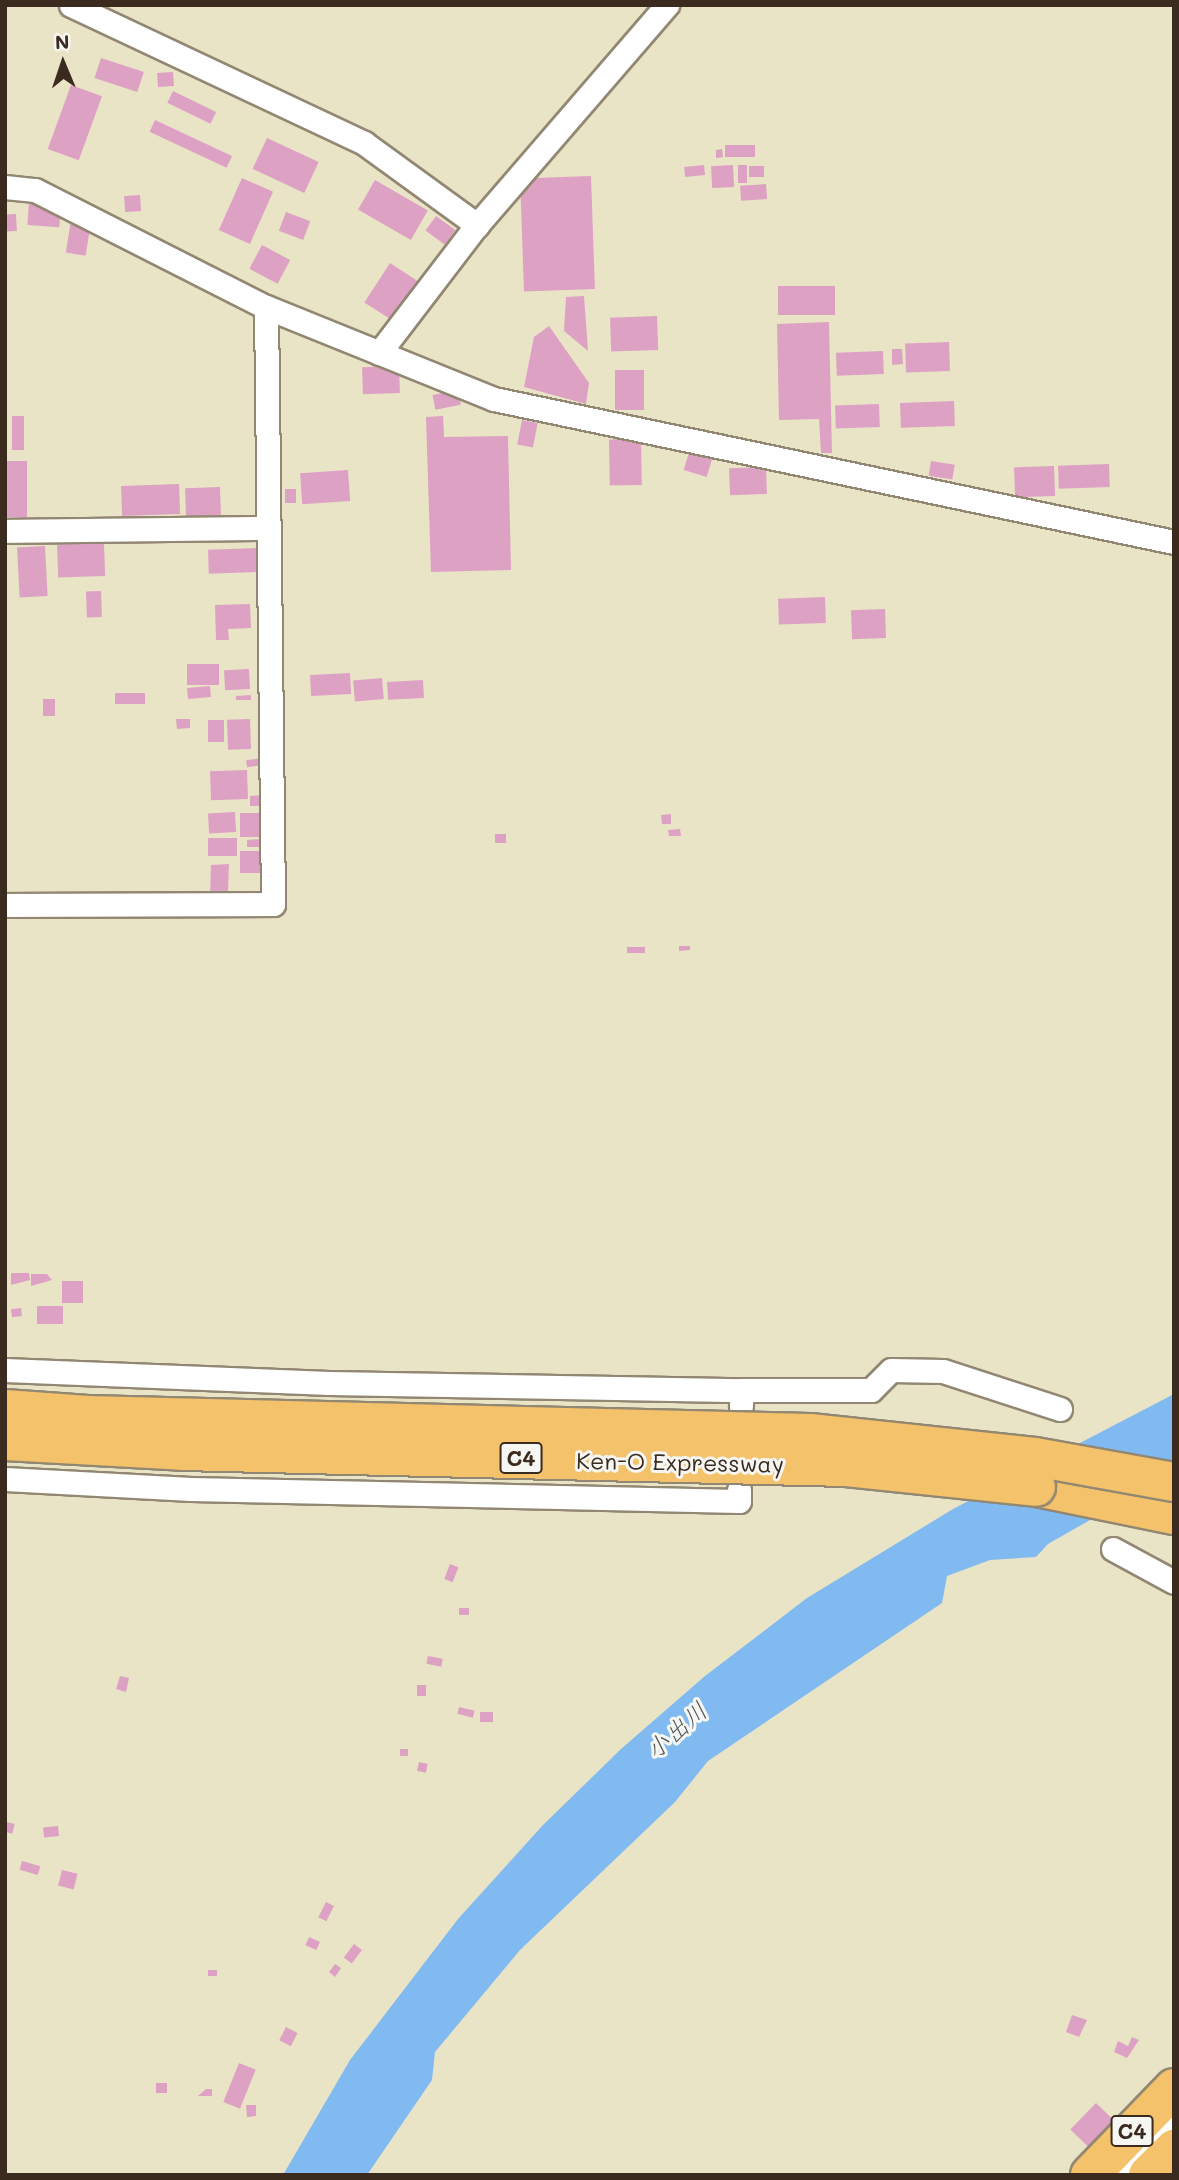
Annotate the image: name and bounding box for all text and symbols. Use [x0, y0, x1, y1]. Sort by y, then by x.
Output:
north arrow [28, 28, 98, 98]
text: N [55, 29, 70, 54]
road number: C4 [498, 1440, 544, 1476]
street label: Ken-O Expressway [576, 1446, 784, 1478]
water label: 小出川 [639, 1696, 713, 1764]
road number: C4 [1109, 2114, 1155, 2148]

